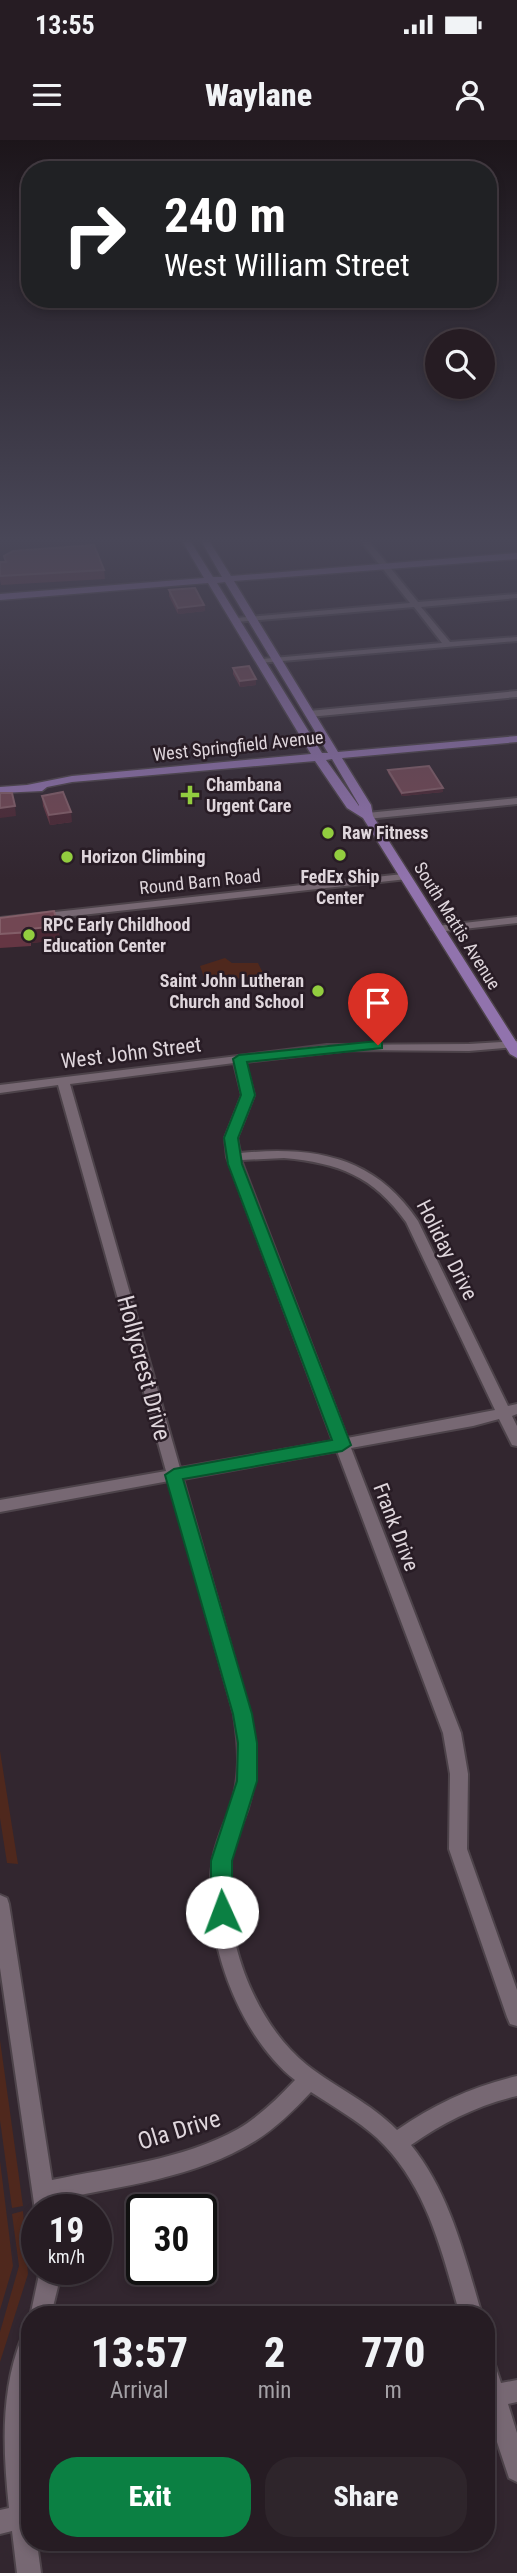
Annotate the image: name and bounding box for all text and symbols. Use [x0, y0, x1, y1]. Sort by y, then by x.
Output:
text: 13:55 [35, 10, 95, 40]
icon: menu [28, 76, 66, 114]
text: Waylane [205, 76, 312, 114]
icon: person [451, 76, 489, 114]
text: 240 m [164, 187, 286, 244]
icon: right [49, 189, 140, 280]
text: West William Street [164, 246, 410, 284]
map controls [425, 329, 495, 399]
button: search [425, 329, 495, 399]
street label: West Springfield Avenue [152, 726, 324, 765]
place label: Chambana Urgent Care [206, 774, 292, 816]
marker: Chambana Urgent Care [180, 785, 200, 805]
place label: Raw Fitness [342, 822, 428, 843]
marker: Raw Fitness [320, 825, 336, 841]
place label: Horizon Climbing [81, 846, 206, 867]
marker: FedEx Ship Center [332, 847, 348, 863]
marker: Horizon Climbing [59, 849, 75, 865]
street label: South Mattis Avenue [410, 858, 505, 993]
street label: Round Barn Road [138, 865, 262, 898]
place label: FedEx Ship Center [300, 866, 380, 908]
place label: RPC Early Childhood Education Center [43, 914, 190, 956]
marker: RPC Early Childhood Education Center [21, 927, 37, 943]
place label: Saint John Lutheran Church and School [160, 970, 304, 1012]
pin [348, 973, 408, 1045]
marker: Saint John Lutheran Church and School [310, 983, 326, 999]
icon: arrive [359, 984, 397, 1022]
street label: West John Street [59, 1032, 203, 1074]
street label: Holiday Drive [412, 1196, 483, 1304]
street label: Hollycrest Drive [111, 1293, 177, 1443]
street label: Frank Drive [368, 1480, 424, 1574]
position arrow [185, 1875, 259, 1949]
street label: Ola Drive [134, 2104, 224, 2156]
speed limit sign: 30 [126, 2194, 217, 2285]
text: 19 [49, 2210, 84, 2251]
text: km/h [48, 2246, 85, 2267]
text: 13:57 [91, 2328, 188, 2377]
text: 2 [264, 2328, 285, 2377]
text: 770 [361, 2328, 425, 2377]
text: Arrival [110, 2377, 169, 2404]
text: min [258, 2377, 291, 2404]
text: m [385, 2377, 402, 2404]
button: Exit [49, 2457, 251, 2537]
button: Share [265, 2457, 467, 2537]

